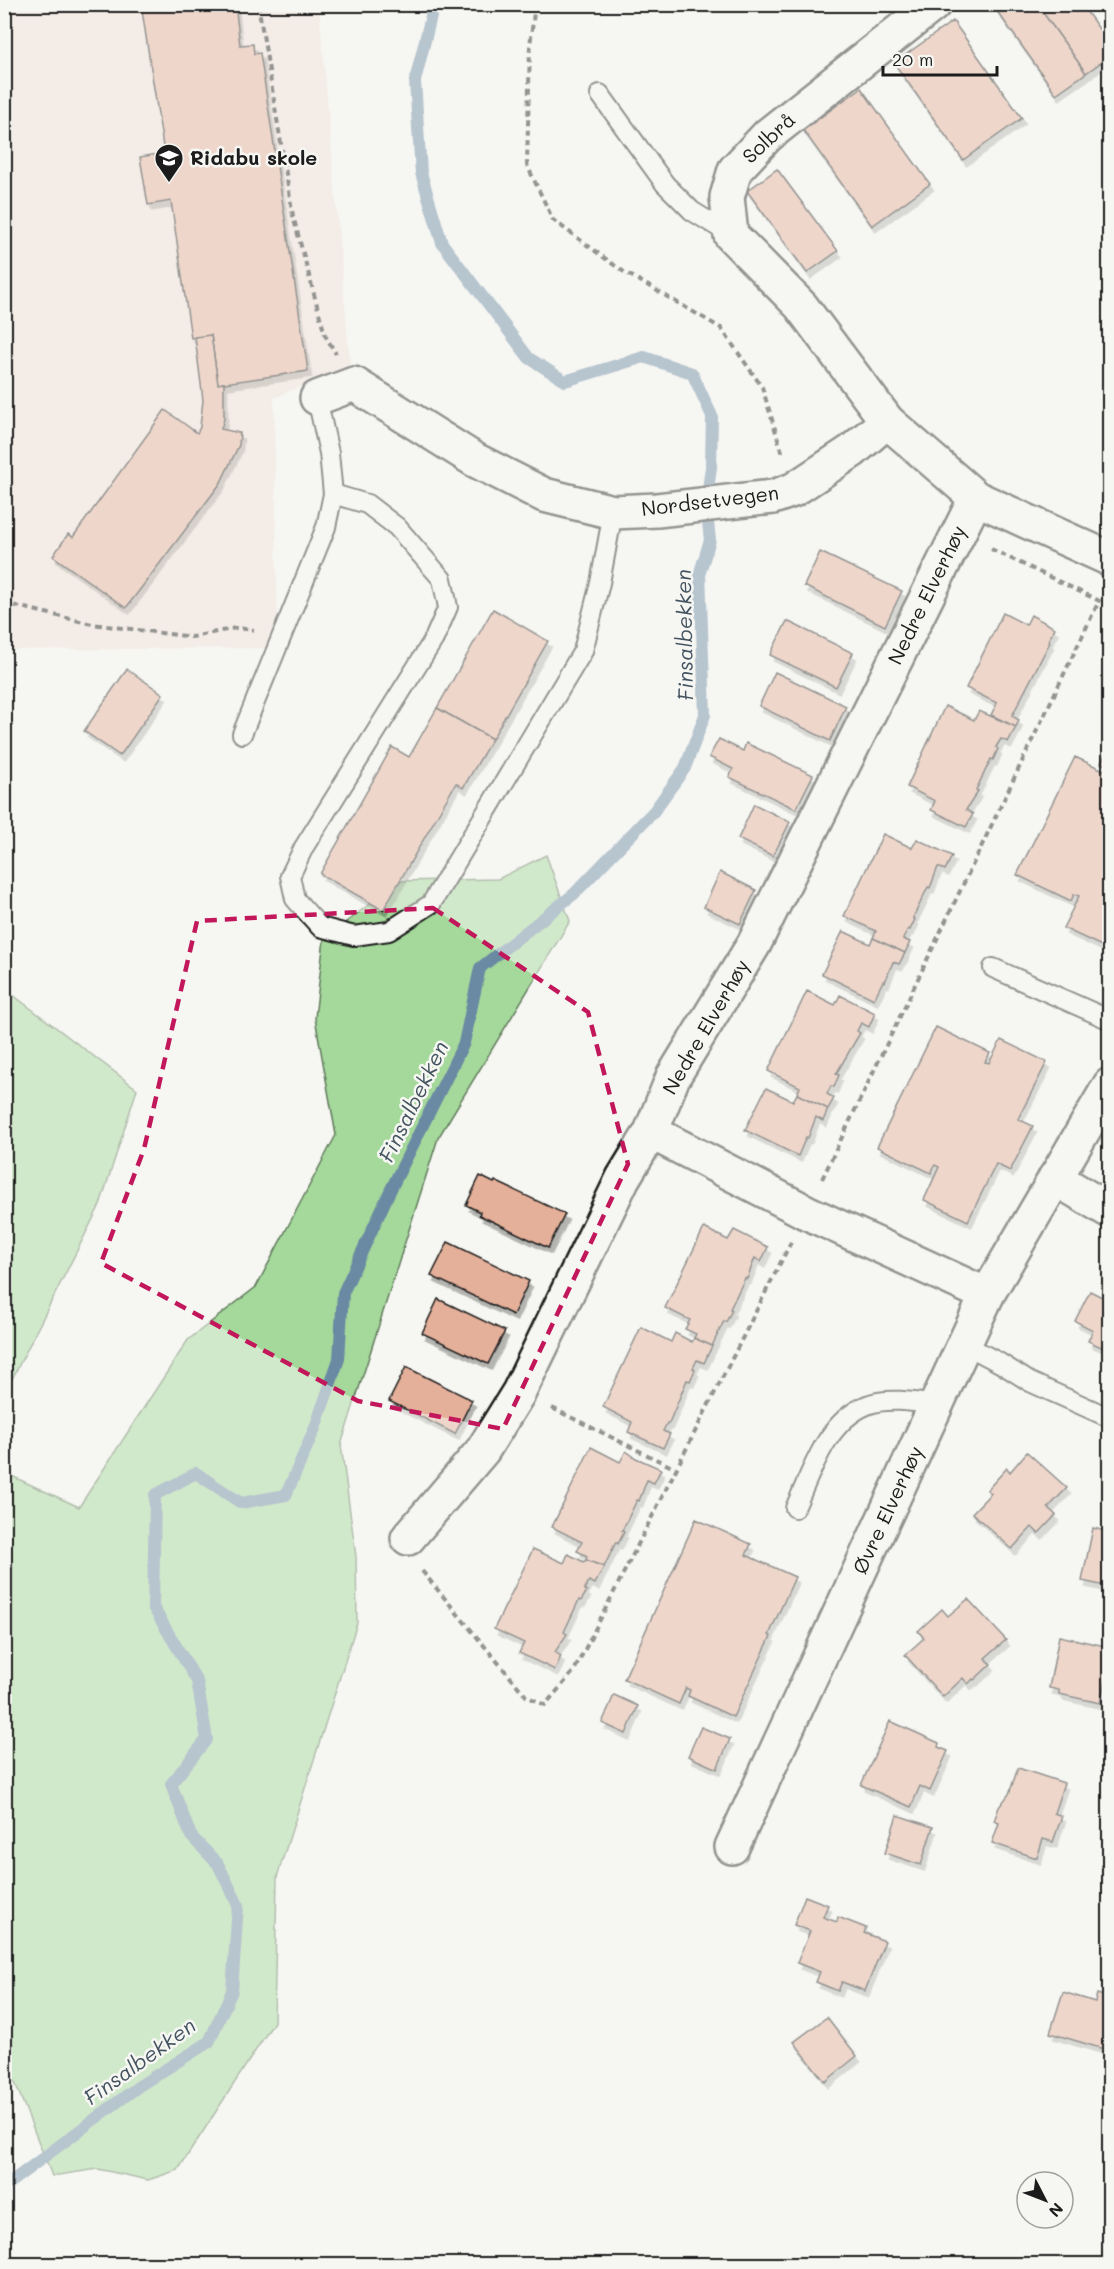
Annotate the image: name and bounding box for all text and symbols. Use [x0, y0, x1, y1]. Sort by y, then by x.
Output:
scale bar [883, 39, 997, 77]
text: 20 m [892, 47, 933, 71]
street label: Solbrå [736, 106, 800, 168]
school or university icon: Ridabu skole [153, 142, 185, 184]
place label: Ridabu skole [190, 144, 317, 170]
street label: Nordsetvegen [640, 479, 780, 521]
street label: Nedre Elverhøy [881, 521, 971, 668]
water label: Finsalbekken [669, 569, 698, 701]
street label: Nedre Elverhøy [656, 954, 754, 1099]
water label: Finsalbekken [372, 1036, 454, 1166]
street label: Øvre Elverhøy [846, 1441, 928, 1578]
water label: Finsalbekken [78, 2011, 200, 2110]
north arrow [1015, 2170, 1075, 2230]
text: N [1045, 2199, 1068, 2222]

